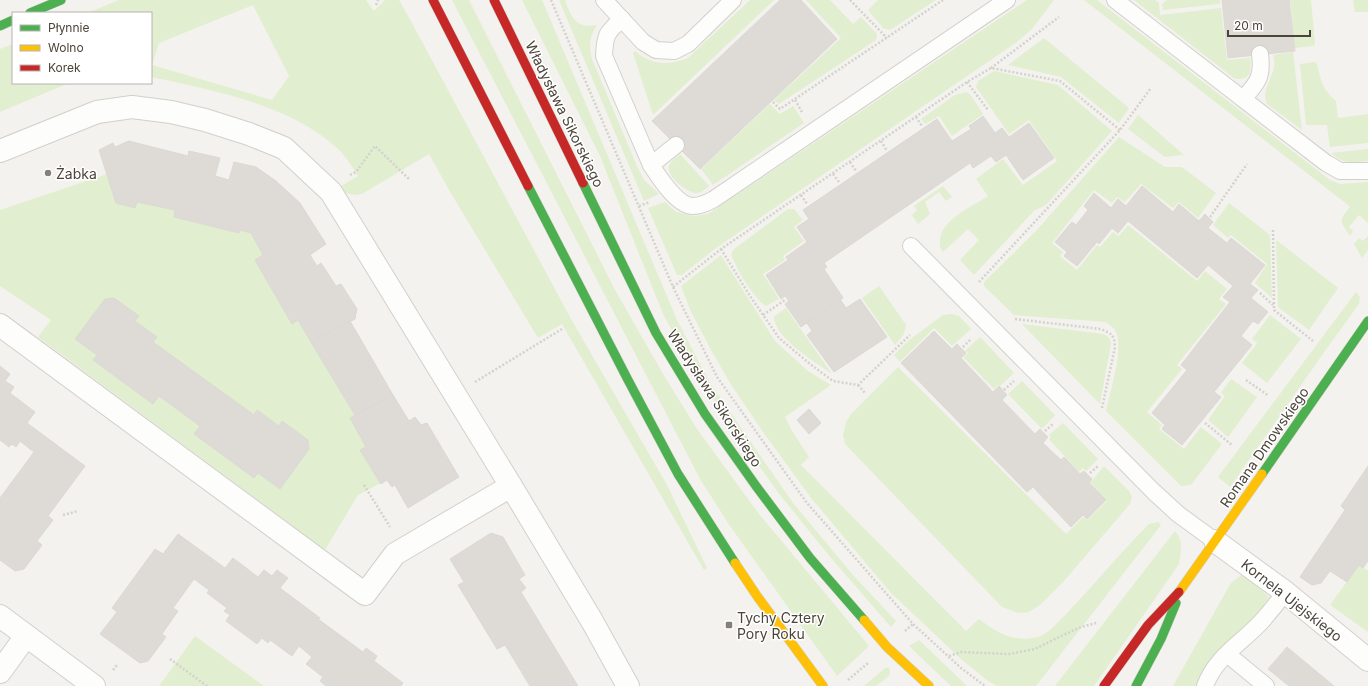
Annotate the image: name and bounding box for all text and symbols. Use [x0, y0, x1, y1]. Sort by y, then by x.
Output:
legend [12, 12, 152, 84]
scale bar [1228, 12, 1310, 38]
text: 20 m [1234, 18, 1263, 33]
text: Płynnie [48, 20, 89, 35]
street label: Władysława Sikorskiego [522, 38, 608, 190]
text: Wolno [48, 40, 84, 55]
text: Korek [48, 60, 81, 75]
place label: Żabka [56, 165, 97, 182]
marker: Żabka [43, 168, 53, 178]
street label: Władysława Sikorskiego [664, 326, 766, 470]
street label: Romana Dmowskiego [1216, 384, 1312, 510]
street label: Kornela Ujejskiego [1238, 555, 1346, 645]
place label: Tychy Cztery Pory Roku [737, 609, 825, 642]
marker: Tychy Cztery Pory Roku [724, 620, 734, 630]

